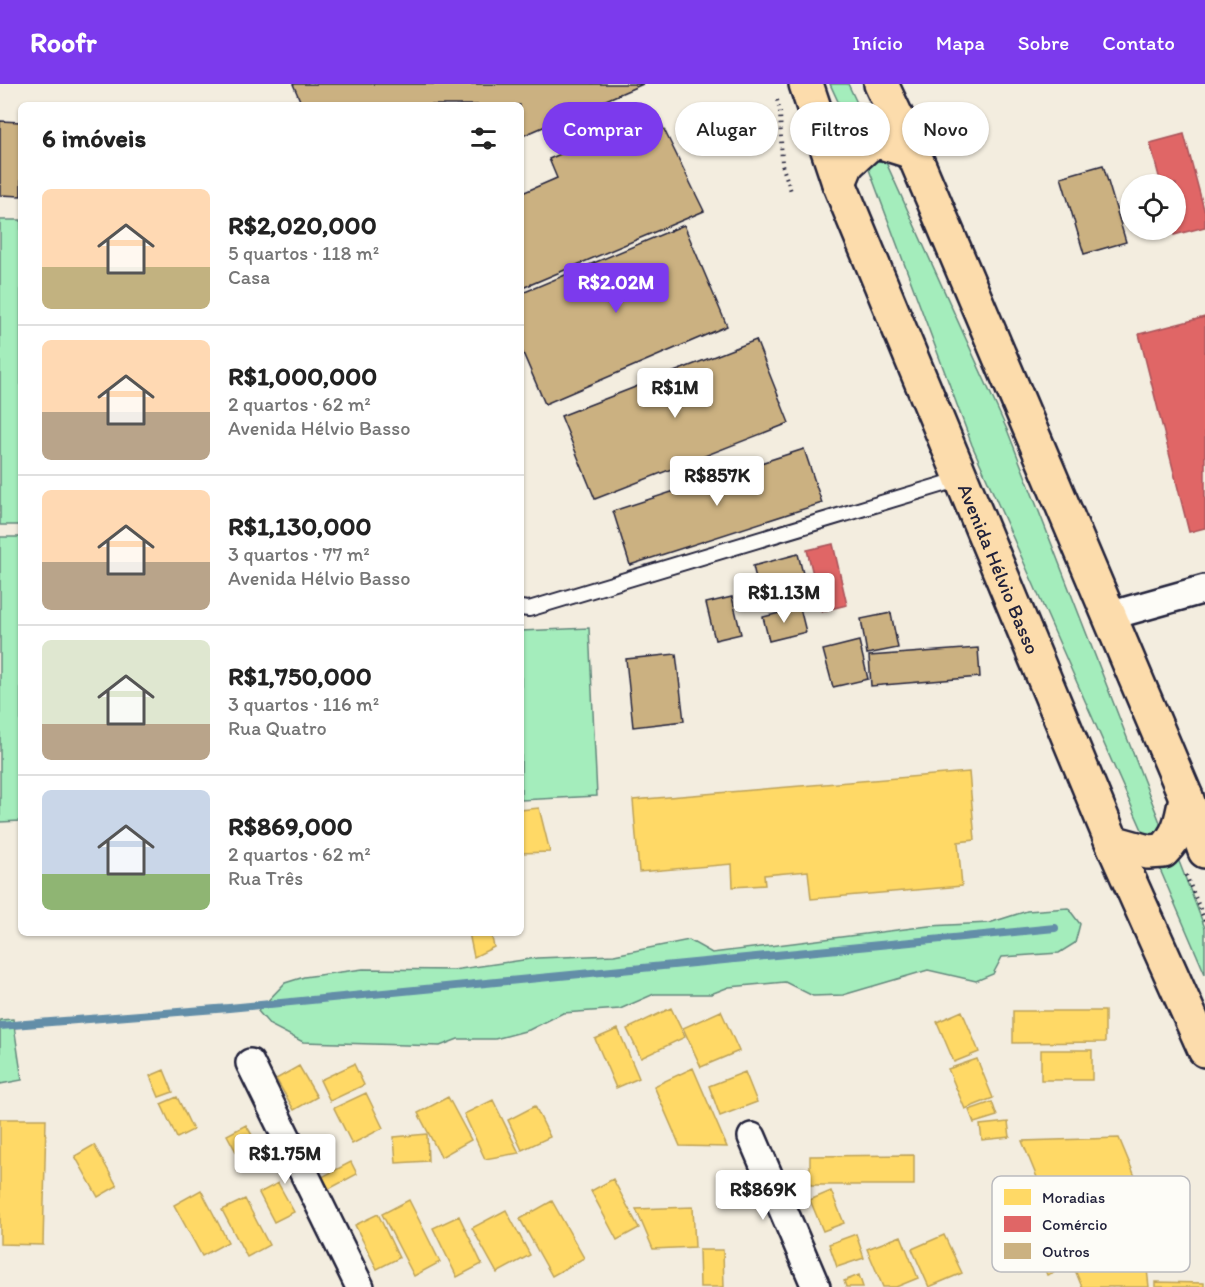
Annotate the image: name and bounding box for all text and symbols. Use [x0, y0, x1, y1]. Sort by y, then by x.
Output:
text: Roofr [30, 25, 96, 59]
text: Início [852, 30, 903, 55]
text: Mapa [936, 30, 985, 55]
text: Sobre [1018, 30, 1069, 55]
text: Contato [1102, 30, 1175, 55]
chip: Comprar [542, 102, 663, 156]
chip: Alugar [675, 102, 778, 156]
chip: Filtros [790, 102, 890, 156]
chip: Novo [902, 102, 989, 156]
text: 6 imóveis [42, 122, 146, 154]
icon: filters [467, 122, 500, 155]
map controls [1120, 174, 1186, 240]
button: locate [1120, 174, 1186, 240]
text: R$2,020,000 [228, 209, 377, 241]
icon: home [90, 213, 162, 285]
text: 5 quartos · 118 m² [228, 241, 379, 265]
pin: R$2.02M [561, 263, 671, 314]
text: Casa [228, 265, 270, 289]
text: R$2.02M [578, 270, 654, 294]
text: R$1,000,000 [228, 360, 377, 392]
icon: home [90, 364, 162, 436]
pin: R$1M [639, 368, 711, 419]
text: R$1M [651, 375, 699, 399]
text: 2 quartos · 62 m² [228, 392, 371, 416]
text: Avenida Hélvio Basso [228, 416, 410, 440]
pin: R$857K [668, 456, 766, 507]
text: R$857K [684, 463, 750, 487]
street label: Avenida Hélvio Basso [953, 480, 1045, 658]
text: R$1,130,000 [228, 510, 372, 542]
icon: home [90, 514, 162, 586]
text: 3 quartos · 77 m² [228, 542, 370, 566]
text: Avenida Hélvio Basso [228, 566, 410, 590]
pin: R$1.13M [729, 573, 839, 624]
text: R$1.13M [748, 580, 820, 604]
text: R$1,750,000 [228, 660, 372, 692]
icon: home [90, 664, 162, 736]
text: 3 quartos · 116 m² [228, 692, 379, 716]
text: Rua Quatro [228, 716, 327, 740]
text: R$869,000 [228, 810, 353, 842]
icon: home [90, 814, 162, 886]
text: 2 quartos · 62 m² [228, 842, 371, 866]
text: Rua Três [228, 866, 303, 890]
pin: R$1.75M [230, 1134, 340, 1185]
text: R$1.75M [249, 1141, 321, 1165]
pin: R$869K [714, 1170, 812, 1221]
legend [992, 1176, 1190, 1272]
text: R$869K [730, 1177, 796, 1201]
text: Moradias [1042, 1188, 1105, 1207]
text: Comércio [1042, 1215, 1107, 1234]
text: Outros [1042, 1242, 1090, 1261]

